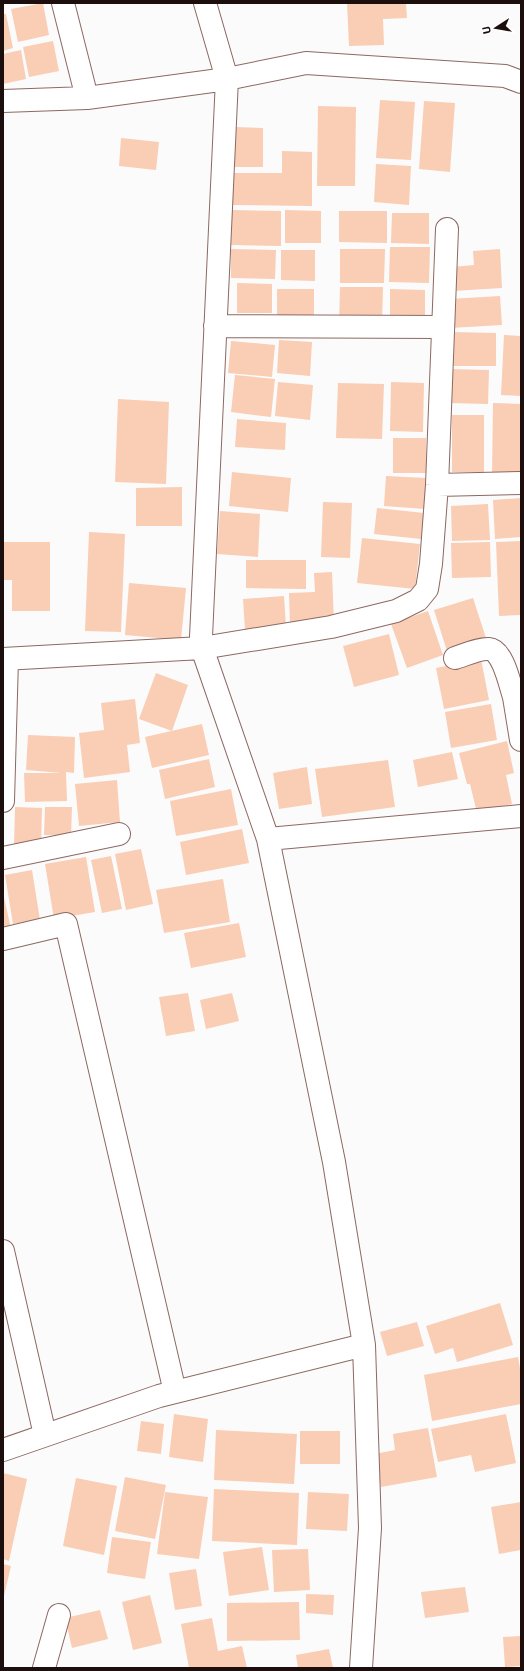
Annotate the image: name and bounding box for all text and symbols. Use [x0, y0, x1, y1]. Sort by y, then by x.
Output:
north arrow [476, 8, 516, 48]
text: U [479, 25, 493, 35]

